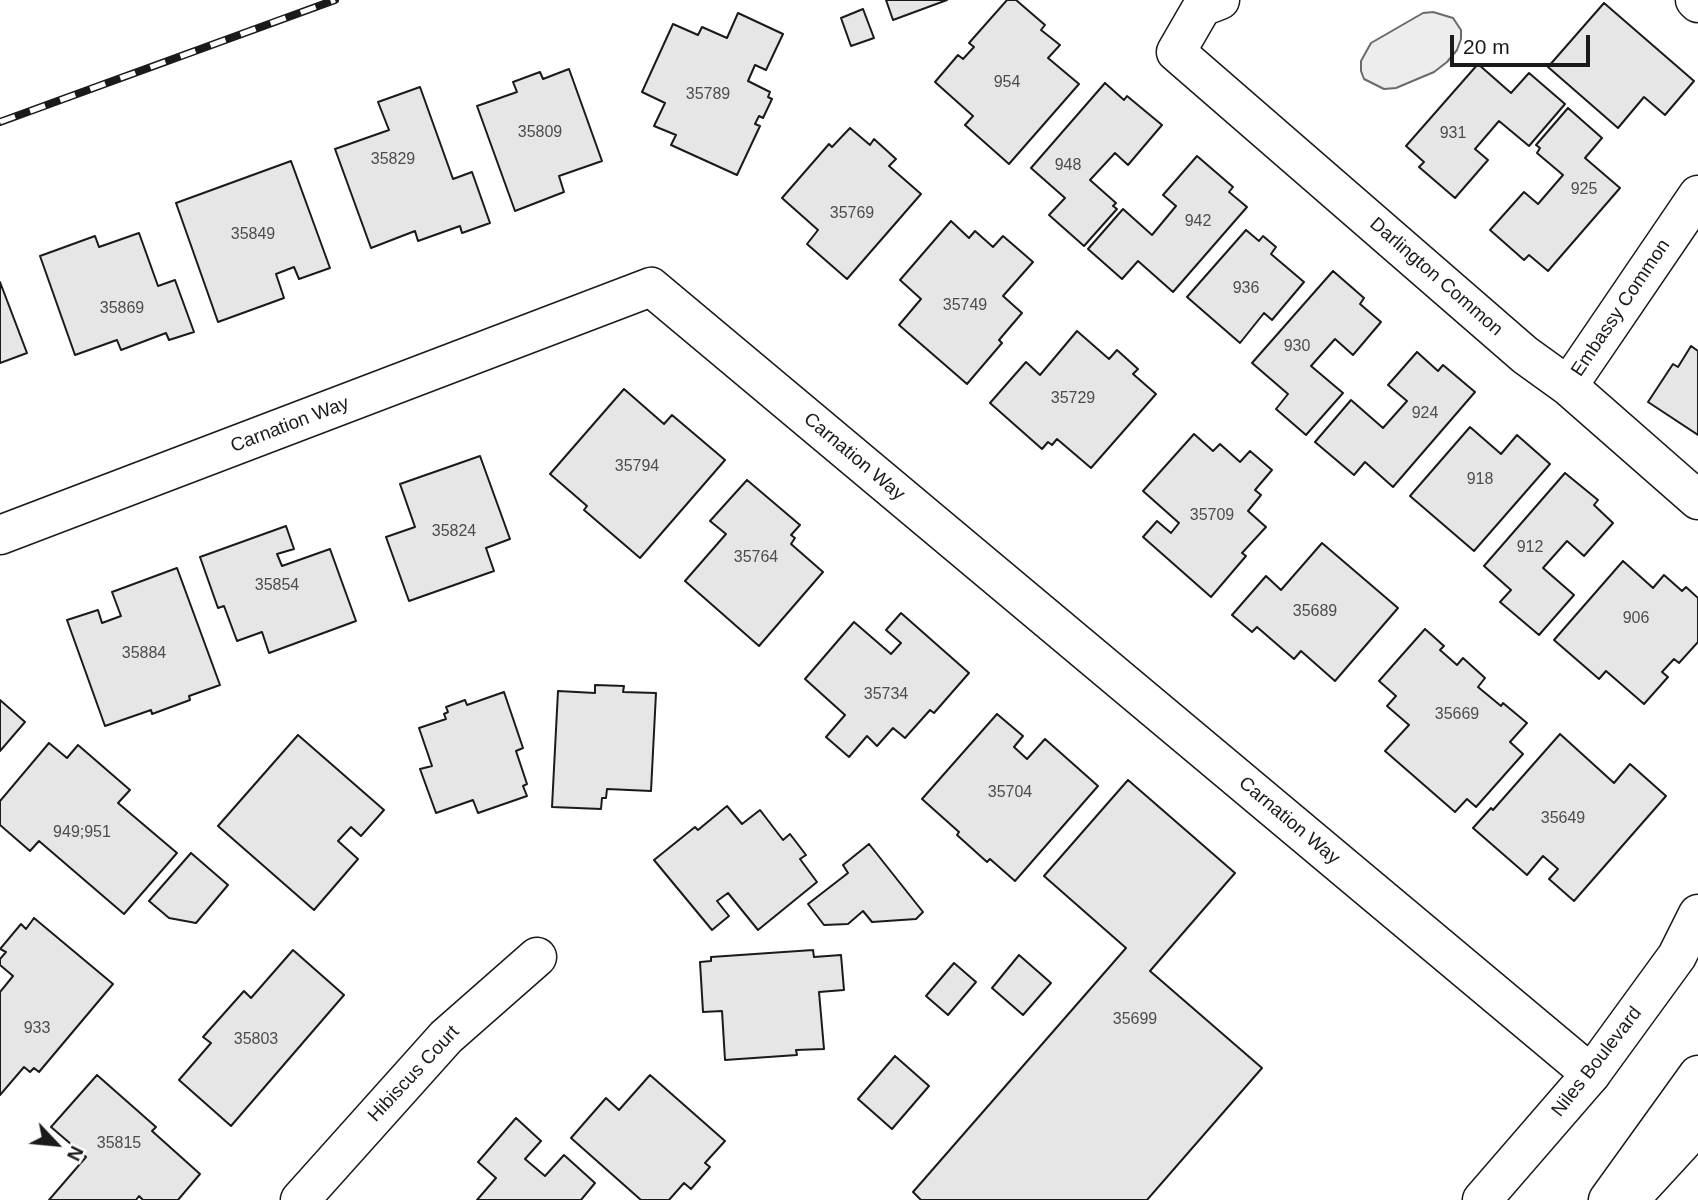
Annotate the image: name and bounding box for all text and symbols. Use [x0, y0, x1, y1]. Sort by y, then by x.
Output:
scale bar [1453, 21, 1593, 65]
text: 20 m [1463, 35, 1510, 58]
house number: 954 [994, 73, 1020, 93]
house number: 35789 [686, 85, 730, 105]
house number: 35809 [518, 123, 562, 143]
house number: 931 [1440, 124, 1466, 144]
house number: 35829 [371, 150, 415, 170]
house number: 948 [1055, 156, 1081, 176]
house number: 925 [1571, 180, 1597, 200]
house number: 35769 [830, 204, 874, 224]
house number: 942 [1185, 212, 1211, 232]
street label: Darlington Common [1365, 213, 1507, 341]
house number: 35849 [231, 225, 275, 245]
street label: Embassy Common [1567, 235, 1675, 381]
house number: 936 [1233, 279, 1259, 299]
house number: 35749 [943, 296, 987, 316]
house number: 35869 [100, 299, 144, 319]
house number: 930 [1284, 337, 1310, 357]
house number: 35729 [1051, 389, 1095, 409]
street label: Carnation Way [228, 392, 352, 458]
house number: 924 [1412, 404, 1438, 424]
street label: Carnation Way [799, 408, 909, 506]
house number: 35794 [615, 457, 659, 477]
house number: 918 [1467, 470, 1493, 490]
house number: 35709 [1190, 506, 1234, 526]
house number: 35824 [432, 522, 476, 542]
house number: 912 [1517, 538, 1543, 558]
house number: 35764 [734, 548, 778, 568]
house number: 35854 [255, 576, 299, 596]
house number: 35689 [1293, 602, 1337, 622]
house number: 906 [1623, 609, 1649, 629]
house number: 35884 [122, 644, 166, 664]
house number: 35734 [864, 685, 908, 705]
house number: 35669 [1435, 705, 1479, 725]
street label: Carnation Way [1234, 772, 1344, 870]
house number: 35704 [988, 783, 1032, 803]
house number: 35649 [1541, 809, 1585, 829]
house number: 949;951 [53, 823, 111, 843]
street label: Niles Boulevard [1547, 1003, 1647, 1121]
house number: 35699 [1113, 1010, 1157, 1030]
house number: 933 [24, 1019, 50, 1039]
street label: Hibiscus Court [364, 1021, 464, 1127]
house number: 35803 [234, 1030, 278, 1050]
north arrow [21, 1109, 91, 1179]
house number: 35815 [97, 1134, 141, 1154]
text: N [63, 1143, 88, 1164]

